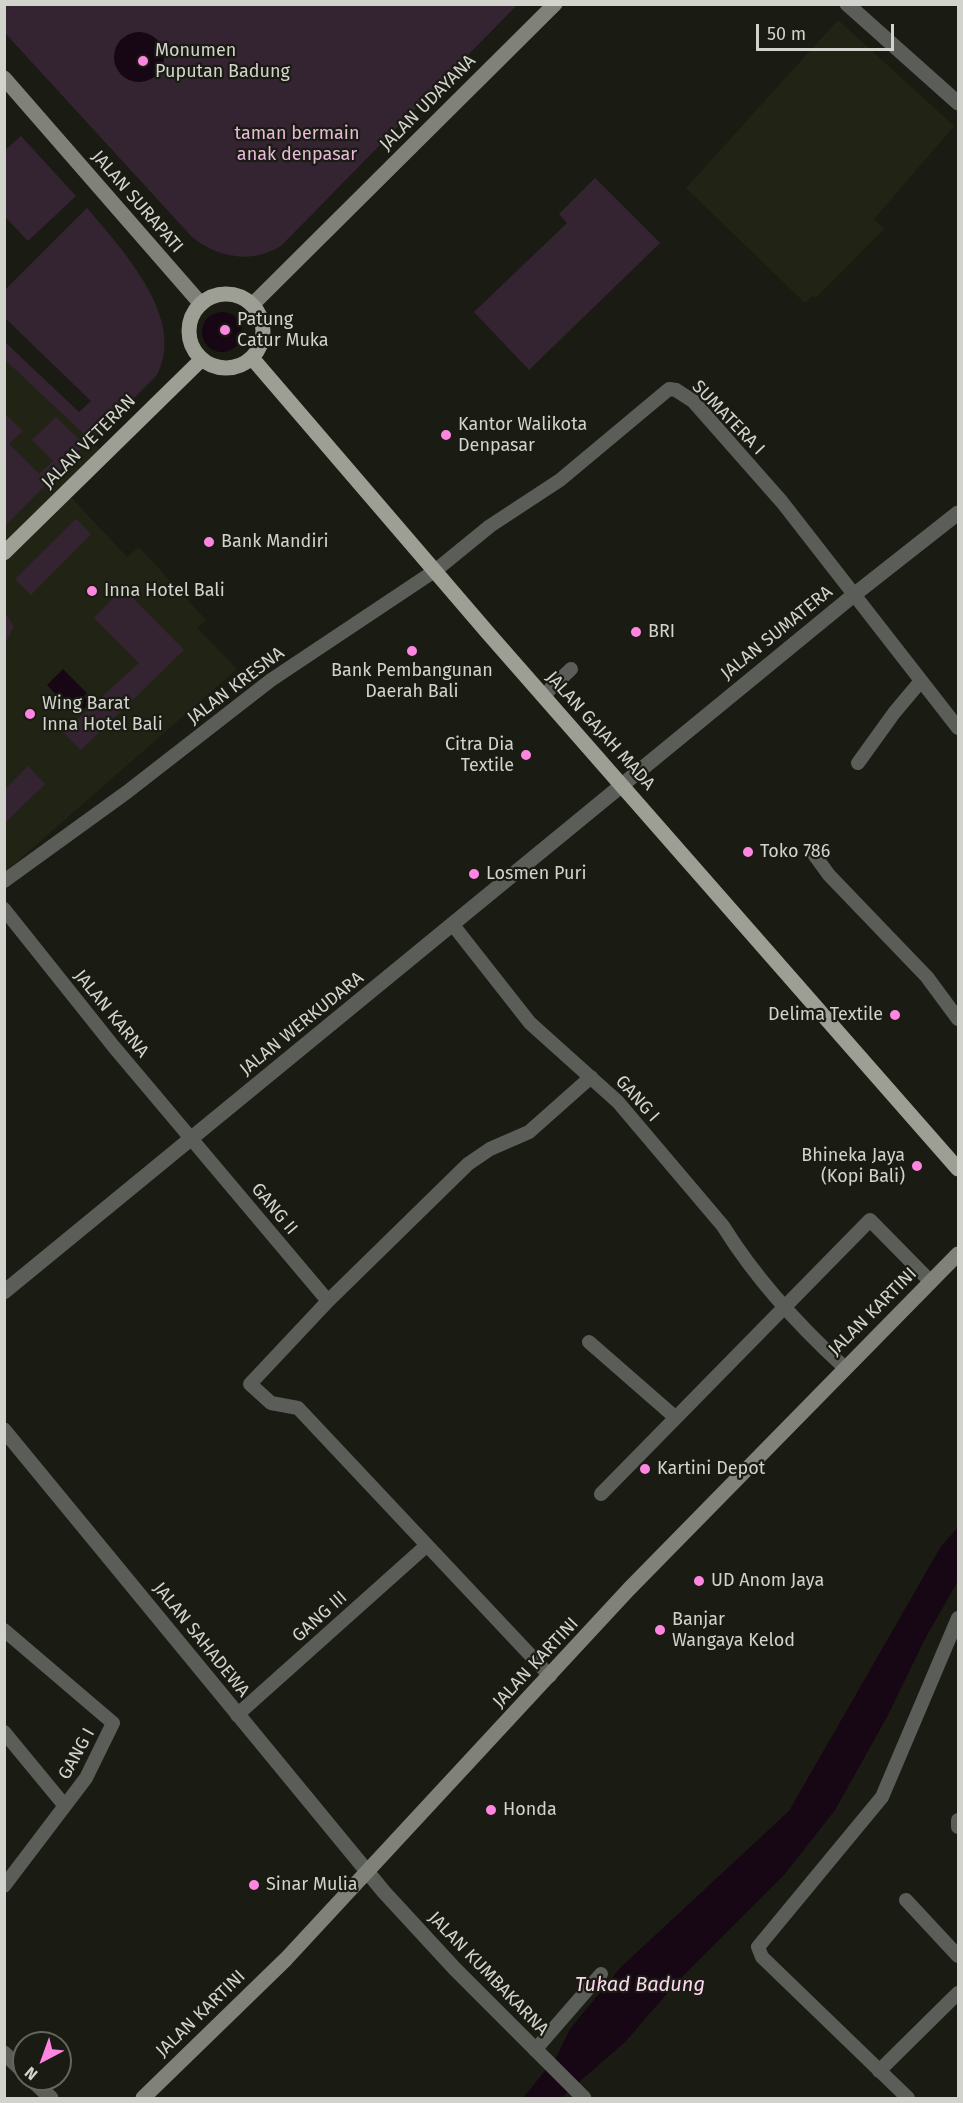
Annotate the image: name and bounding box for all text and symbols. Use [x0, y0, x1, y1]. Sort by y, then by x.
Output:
scale bar [759, 12, 897, 50]
text: 50 m [767, 23, 806, 45]
place label: Monumen Puputan Badung [155, 40, 290, 82]
street label: JALAN UDAYANA [376, 51, 480, 155]
marker: Monumen Puputan Badung [136, 54, 150, 68]
park label: taman bermain anak denpasar [235, 123, 359, 166]
street label: JALAN SURAPATI [87, 146, 187, 258]
place label: Patung Catur Muka [237, 309, 329, 352]
marker: Patung Catur Muka [218, 323, 232, 337]
street label: SUMATERA I [687, 376, 769, 460]
street label: JALAN VETERAN [37, 390, 141, 494]
place label: Kantor Walikota Denpasar [458, 414, 587, 456]
marker: Kantor Walikota Denpasar [439, 428, 453, 442]
place label: Bank Mandiri [221, 531, 328, 553]
marker: Bank Mandiri [202, 535, 216, 549]
place label: Inna Hotel Bali [104, 580, 225, 602]
street label: JALAN SUMATERA [717, 581, 837, 685]
marker: Inna Hotel Bali [85, 584, 99, 598]
place label: BRI [648, 621, 675, 643]
marker: BRI [629, 625, 643, 639]
street label: JALAN KRESNA [183, 643, 289, 729]
marker: Bank Pembangunan Daerah Bali [405, 644, 419, 658]
place label: Bank Pembangunan Daerah Bali [331, 660, 493, 702]
street label: JALAN GAJAH MADA [541, 667, 659, 795]
place label: Wing Barat Inna Hotel Bali [42, 693, 163, 736]
marker: Wing Barat Inna Hotel Bali [23, 707, 37, 721]
place label: Citra Dia Textile [445, 734, 514, 777]
marker: Citra Dia Textile [519, 748, 533, 762]
place label: Toko 786 [760, 841, 830, 863]
marker: Toko 786 [741, 845, 755, 859]
place label: Losmen Puri [486, 863, 586, 885]
marker: Losmen Puri [467, 867, 481, 881]
street label: JALAN KARNA [69, 966, 153, 1062]
street label: JALAN WERKUDARA [236, 968, 368, 1080]
place label: Delima Textile [768, 1004, 883, 1026]
marker: Delima Textile [888, 1008, 902, 1022]
street label: GANG I [610, 1071, 664, 1127]
place label: Bhineka Jaya (Kopi Bali) [801, 1145, 905, 1188]
marker: Bhineka Jaya (Kopi Bali) [910, 1159, 924, 1173]
street label: GANG II [246, 1179, 302, 1239]
street label: JALAN KARTINI [824, 1263, 922, 1361]
place label: Kartini Depot [657, 1458, 765, 1480]
marker: Kartini Depot [638, 1462, 652, 1476]
place label: UD Anom Jaya [711, 1570, 824, 1592]
marker: UD Anom Jaya [692, 1574, 706, 1588]
street label: JALAN SAHADEWA [148, 1578, 254, 1702]
street label: GANG III [288, 1587, 352, 1647]
place label: Banjar Wangaya Kelod [672, 1609, 795, 1652]
street label: JALAN KARTINI [489, 1613, 583, 1713]
marker: Banjar Wangaya Kelod [653, 1623, 667, 1637]
street label: GANG I [54, 1725, 100, 1783]
place label: Honda [503, 1799, 557, 1821]
marker: Honda [484, 1803, 498, 1817]
place label: Sinar Mulia [266, 1874, 358, 1896]
marker: Sinar Mulia [247, 1878, 261, 1892]
street label: JALAN KUMBAKARNA [423, 1907, 553, 2041]
street label: JALAN KARTINI [152, 1966, 250, 2062]
water label: Tukad Badung [575, 1973, 705, 1997]
north arrow [12, 2031, 72, 2091]
text: N [21, 2063, 41, 2084]

